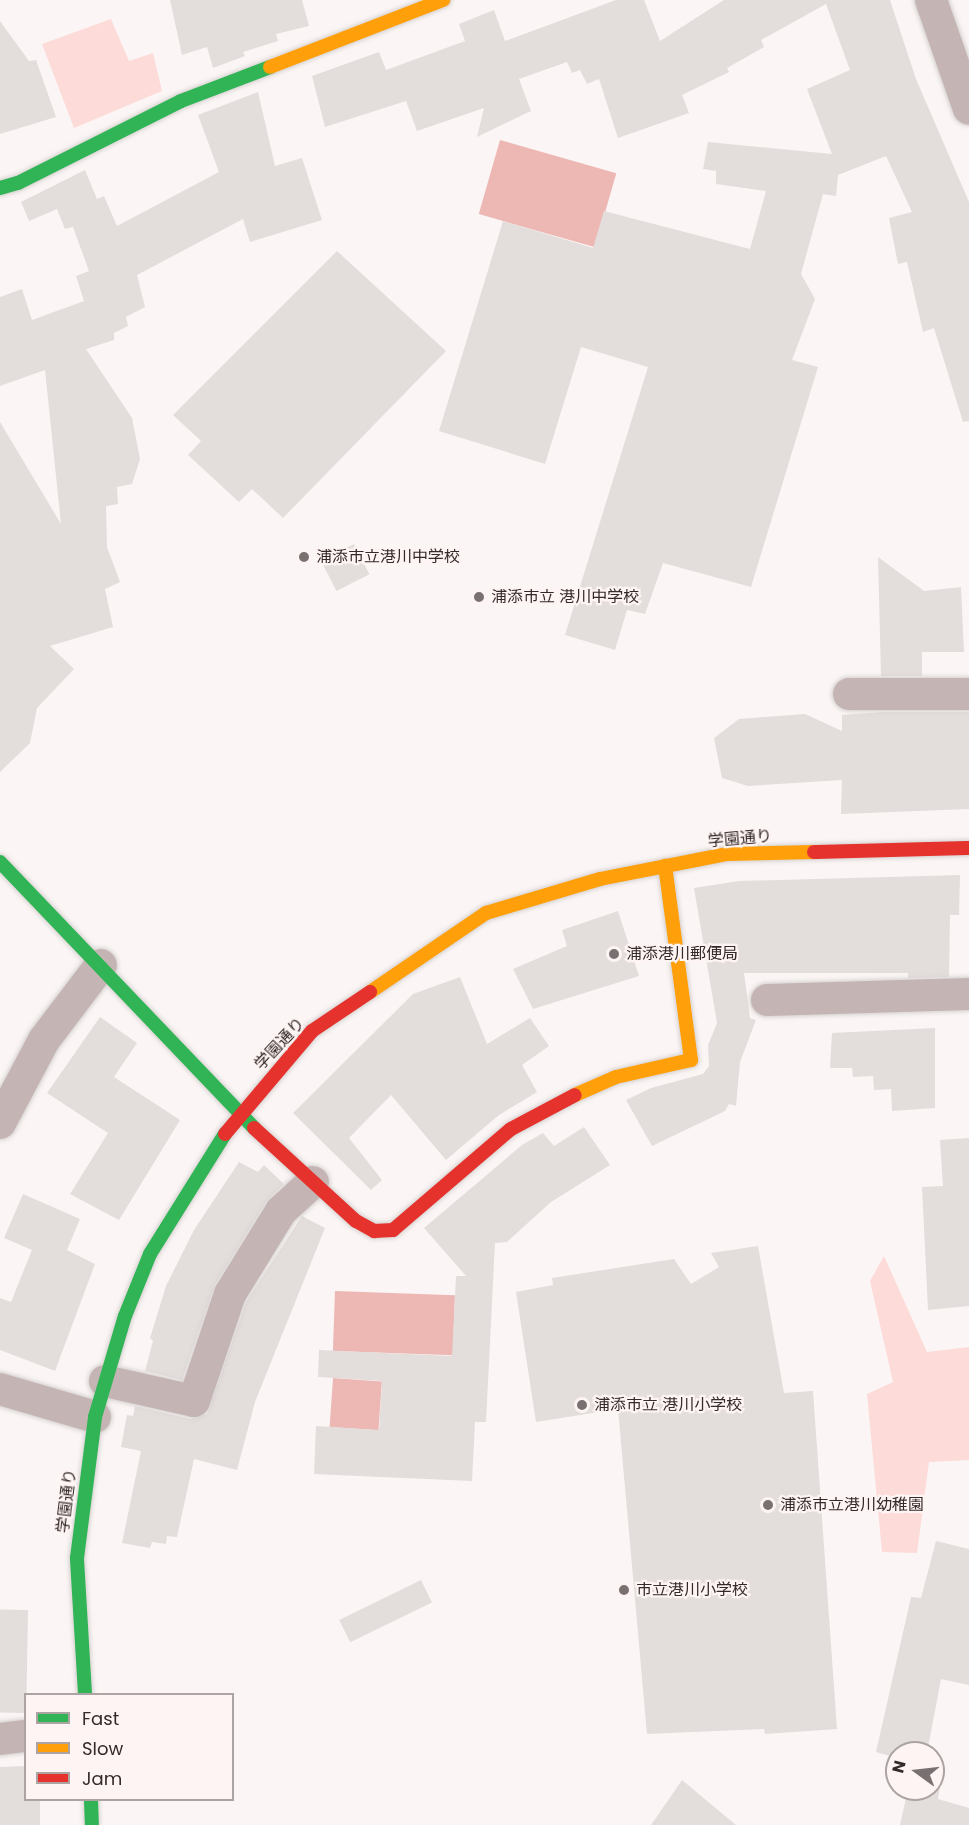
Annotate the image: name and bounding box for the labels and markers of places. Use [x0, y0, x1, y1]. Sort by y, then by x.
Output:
place label: 浦添市立港川中学校 [316, 547, 460, 567]
marker: 浦添市立港川中学校 [297, 550, 311, 564]
place label: 浦添市立 港川中学校 [491, 587, 639, 607]
marker: 浦添市立 港川中学校 [472, 590, 486, 604]
place label: 浦添港川郵便局 [626, 944, 738, 964]
marker: 浦添港川郵便局 [607, 947, 621, 961]
place label: 浦添市立 港川小学校 [594, 1395, 742, 1415]
marker: 浦添市立 港川小学校 [575, 1398, 589, 1412]
place label: 浦添市立港川幼稚園 [780, 1495, 924, 1515]
marker: 浦添市立港川幼稚園 [761, 1498, 775, 1512]
place label: 市立港川小学校 [636, 1580, 748, 1600]
marker: 市立港川小学校 [617, 1583, 631, 1597]

